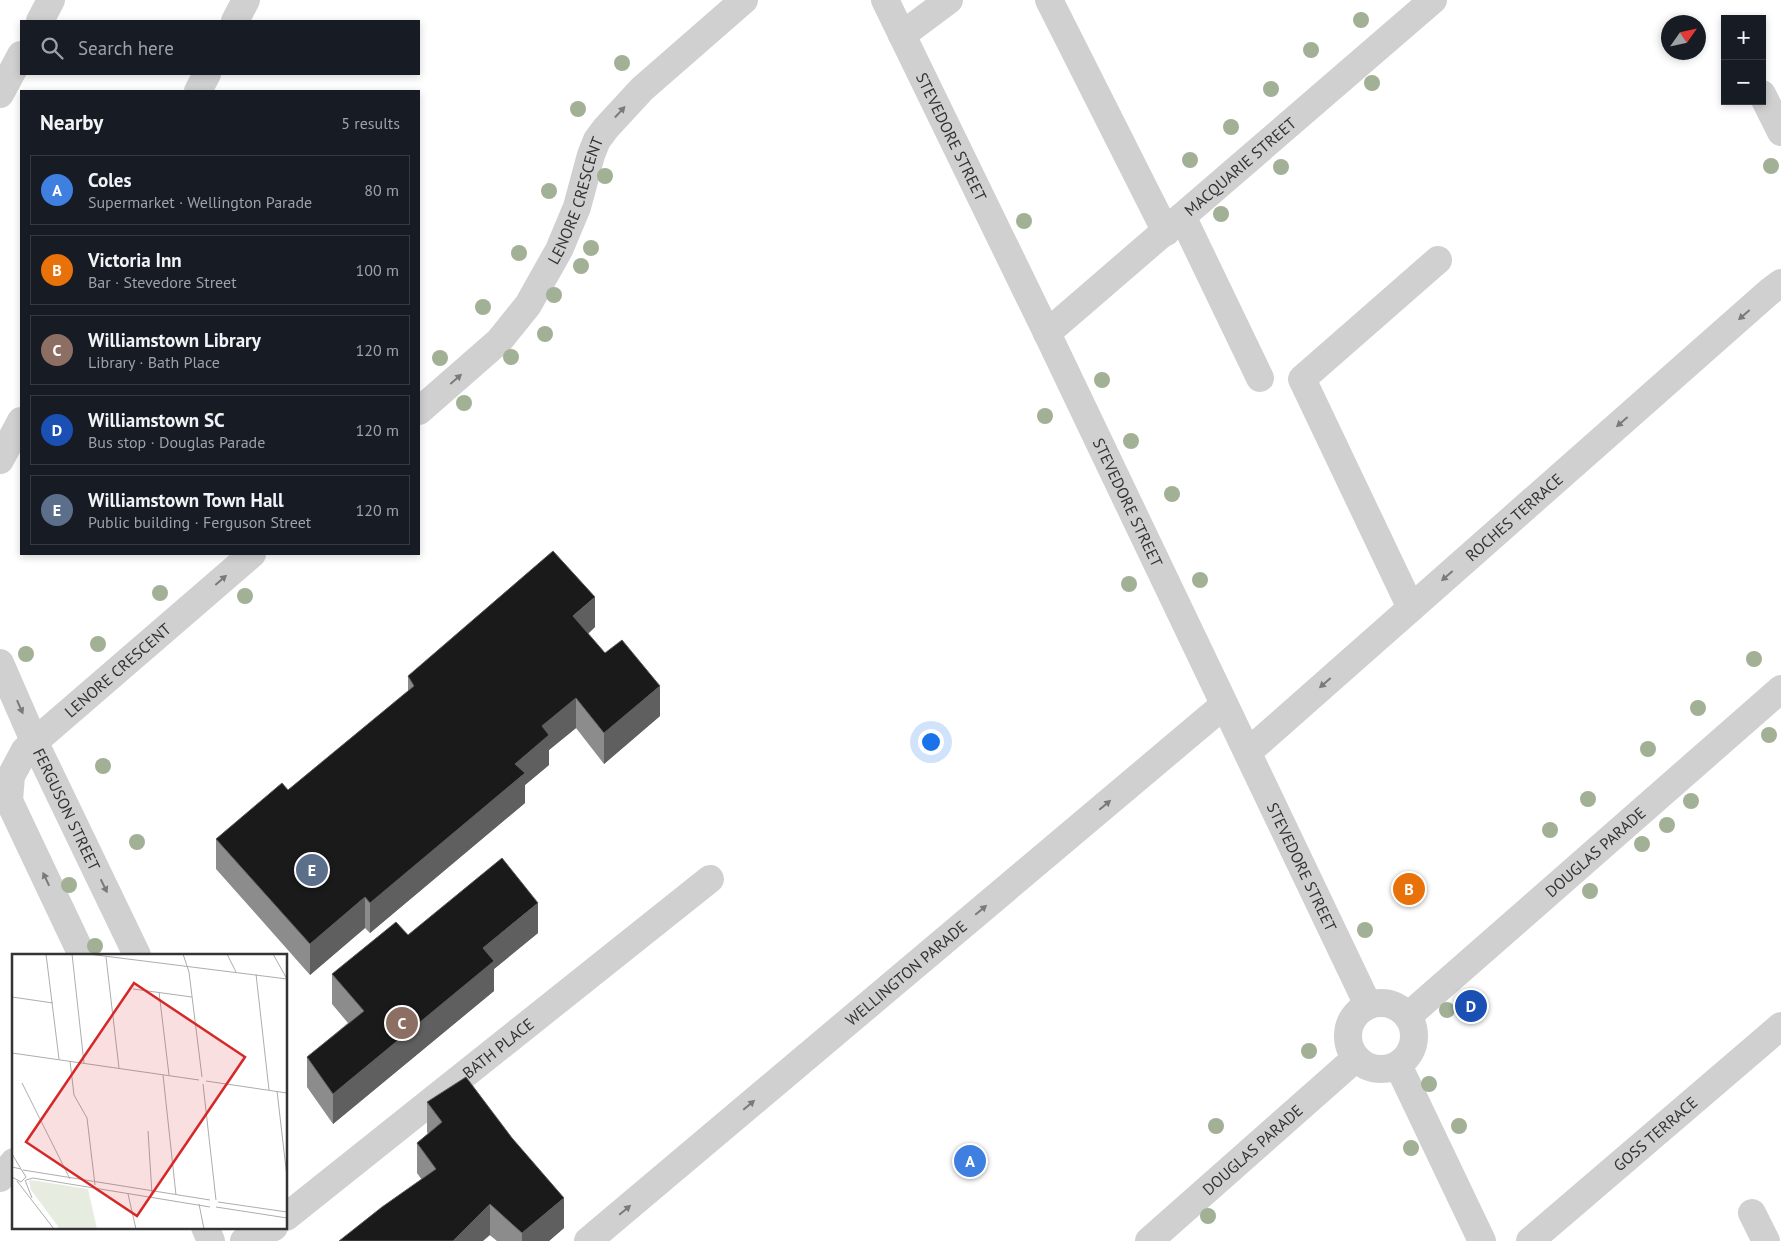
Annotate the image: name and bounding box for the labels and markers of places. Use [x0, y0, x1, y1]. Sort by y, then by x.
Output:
pin: E [296, 851, 328, 889]
pin: B [1393, 870, 1425, 908]
pin: D [1455, 987, 1487, 1025]
pin: C [386, 1004, 418, 1042]
pin: A [954, 1142, 986, 1180]

